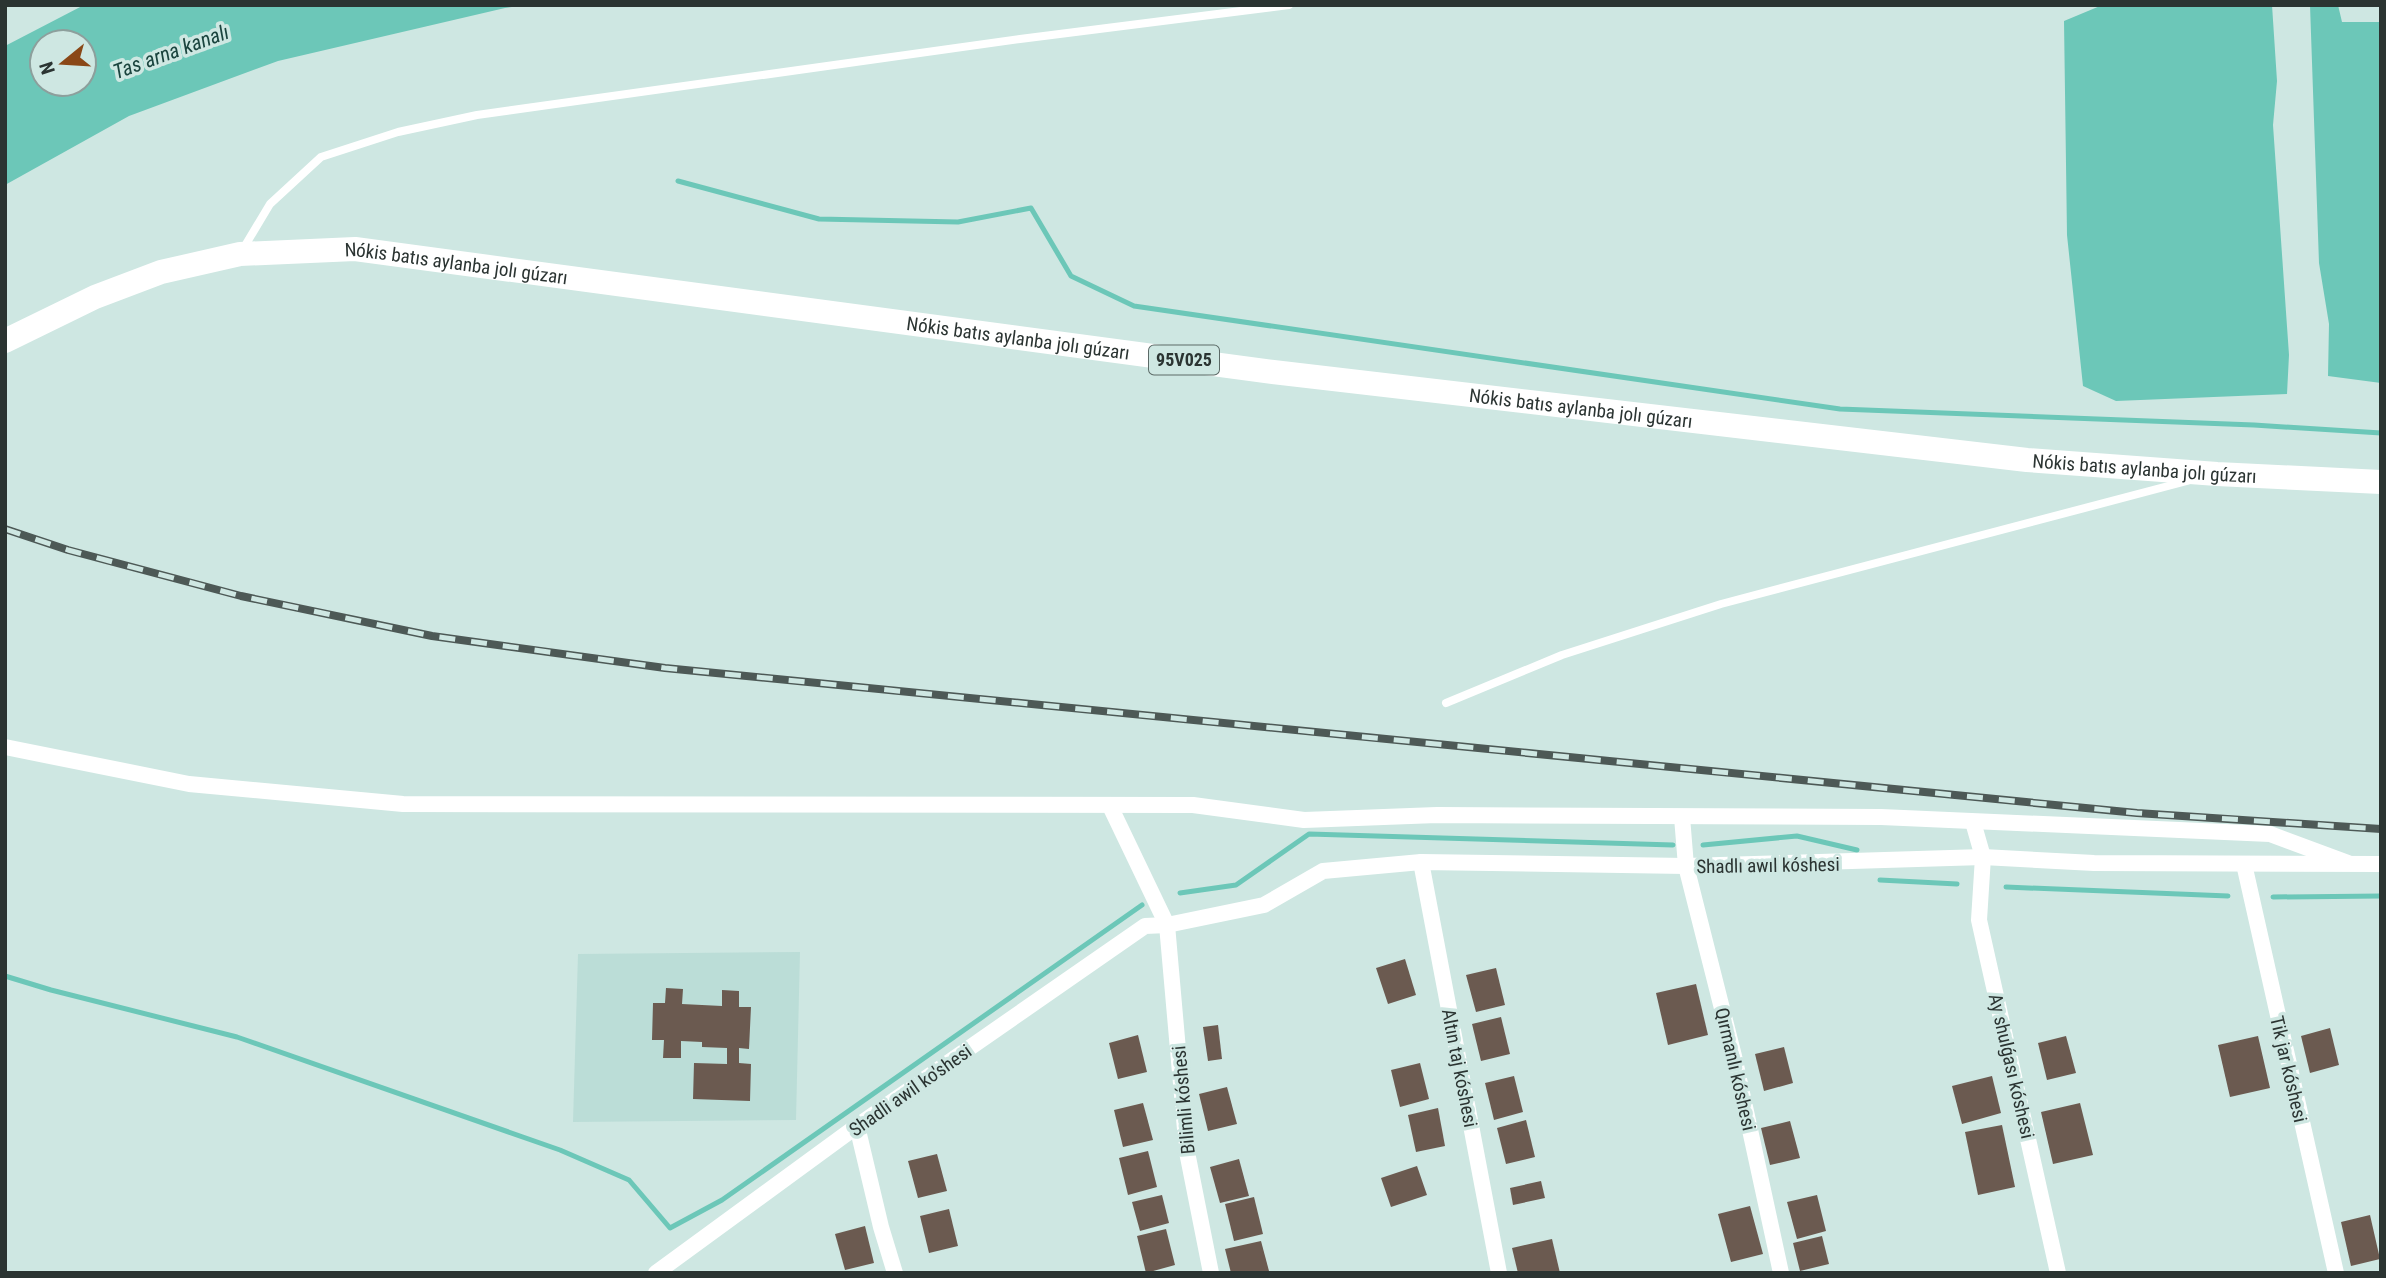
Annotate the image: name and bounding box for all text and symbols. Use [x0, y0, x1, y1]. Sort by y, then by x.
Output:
water label: Tas arna kanalı [110, 20, 232, 84]
north arrow [28, 28, 98, 98]
text: N [35, 59, 60, 77]
street label: Nókis batıs aylanba jolı gúzarı [344, 238, 569, 289]
street label: Nókis batıs aylanba jolı gúzarı [905, 312, 1131, 365]
road number: 95V025 [1149, 346, 1219, 374]
street label: Nókis batıs aylanba jolı gúzarı [1468, 384, 1694, 433]
street label: Nókis batıs aylanba jolı gúzarı [2032, 449, 2257, 488]
street label: Shadlı awıl kóshesi [1696, 853, 1840, 878]
street label: Ay shulǵası kóshesi [1984, 991, 2039, 1141]
street label: Qırmanlı kóshesi [1710, 1005, 1761, 1133]
street label: Altın taj kóshesi [1437, 1007, 1482, 1129]
street label: Tik jar kóshesi [2265, 1014, 2312, 1125]
street label: Shadli awil ko'shesi [845, 1040, 976, 1141]
street label: Bilimli kóshesi [1167, 1045, 1200, 1155]

